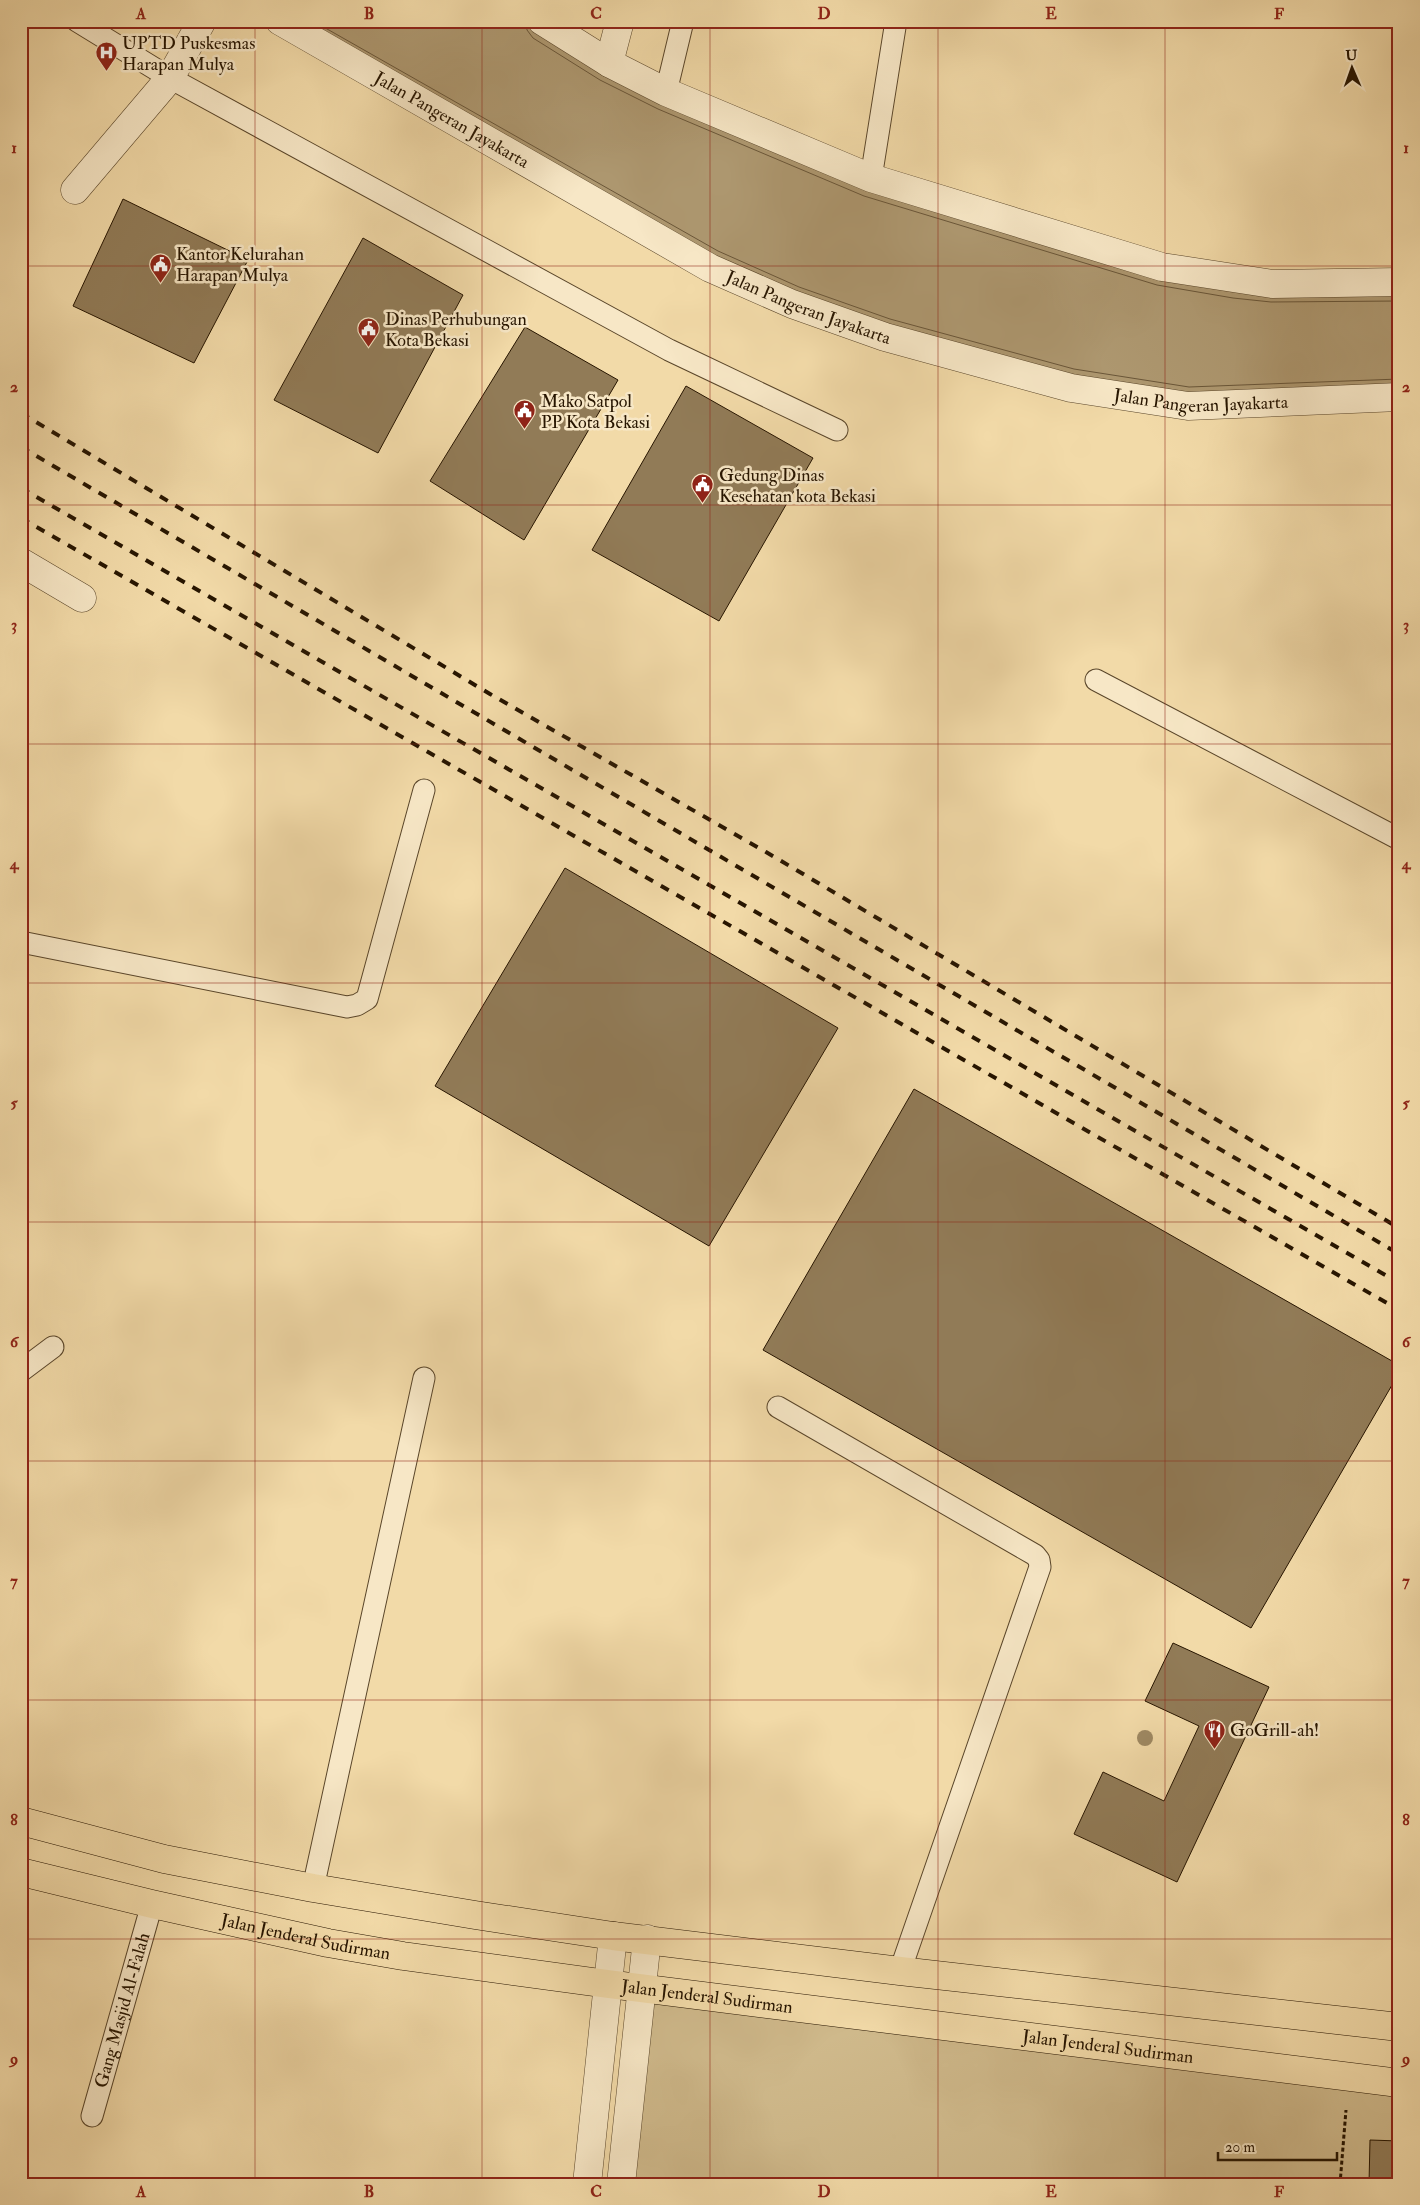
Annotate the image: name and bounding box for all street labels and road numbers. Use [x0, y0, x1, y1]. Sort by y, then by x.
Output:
street label: Jalan Pangeran Jayakarta [369, 66, 534, 174]
street label: Jalan Pangeran Jayakarta [721, 265, 894, 350]
street label: Jalan Pangeran Jayakarta [1111, 384, 1289, 418]
street label: Jalan Jenderal Sudirman [218, 1908, 392, 1966]
street label: Gang Masjid Al-Falah [90, 1930, 155, 2091]
street label: Jalan Jenderal Sudirman [619, 1975, 794, 2019]
street label: Jalan Jenderal Sudirman [1020, 2025, 1195, 2069]

